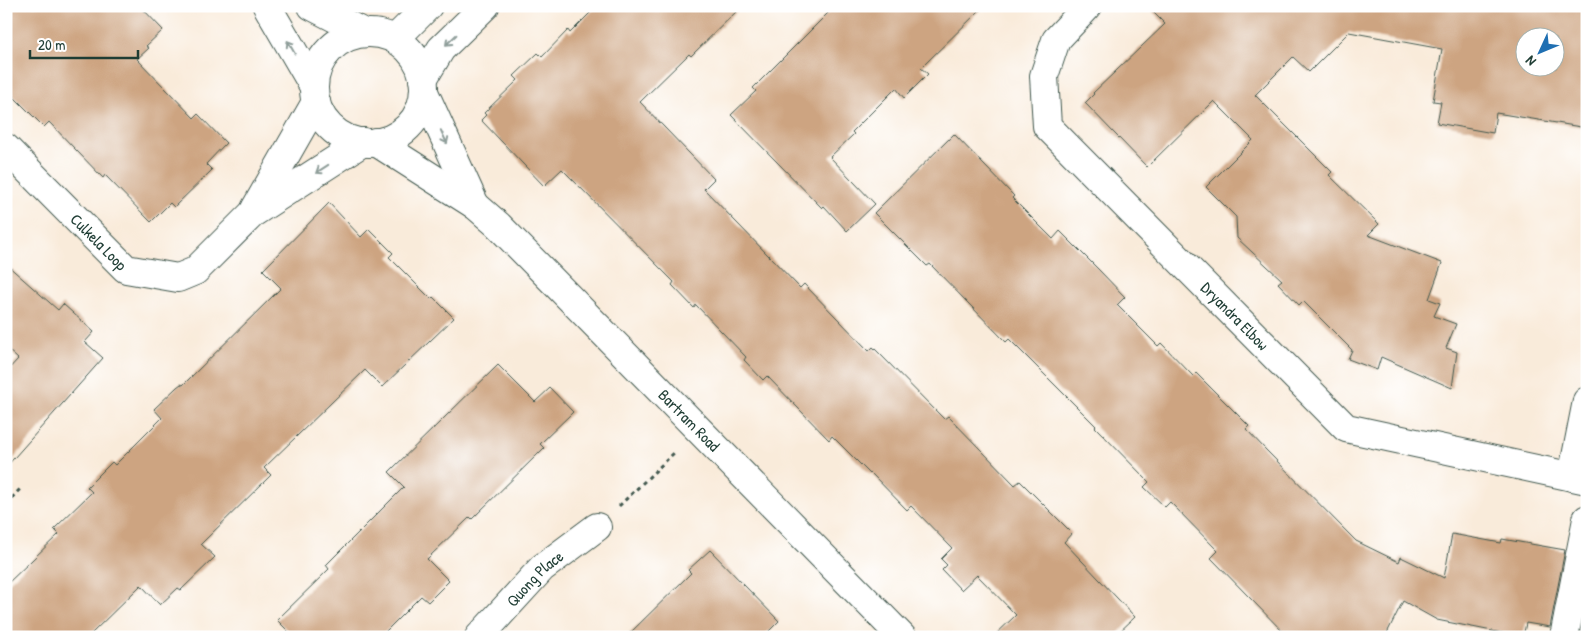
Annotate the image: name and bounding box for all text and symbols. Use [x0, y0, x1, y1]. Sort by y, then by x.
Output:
scale bar [30, 28, 138, 60]
north arrow [1516, 28, 1566, 78]
text: 20 m [38, 34, 65, 55]
one-way arrow [444, 34, 457, 46]
one-way arrow [285, 40, 295, 54]
text: N [1520, 52, 1540, 71]
one-way arrow [440, 129, 450, 144]
one-way arrow [315, 163, 329, 174]
street label: Culkela Loop [66, 208, 132, 275]
street label: Dryandra Elbow [1196, 277, 1274, 355]
street label: Bartram Road [654, 384, 725, 456]
street label: Quong Place [501, 545, 568, 611]

